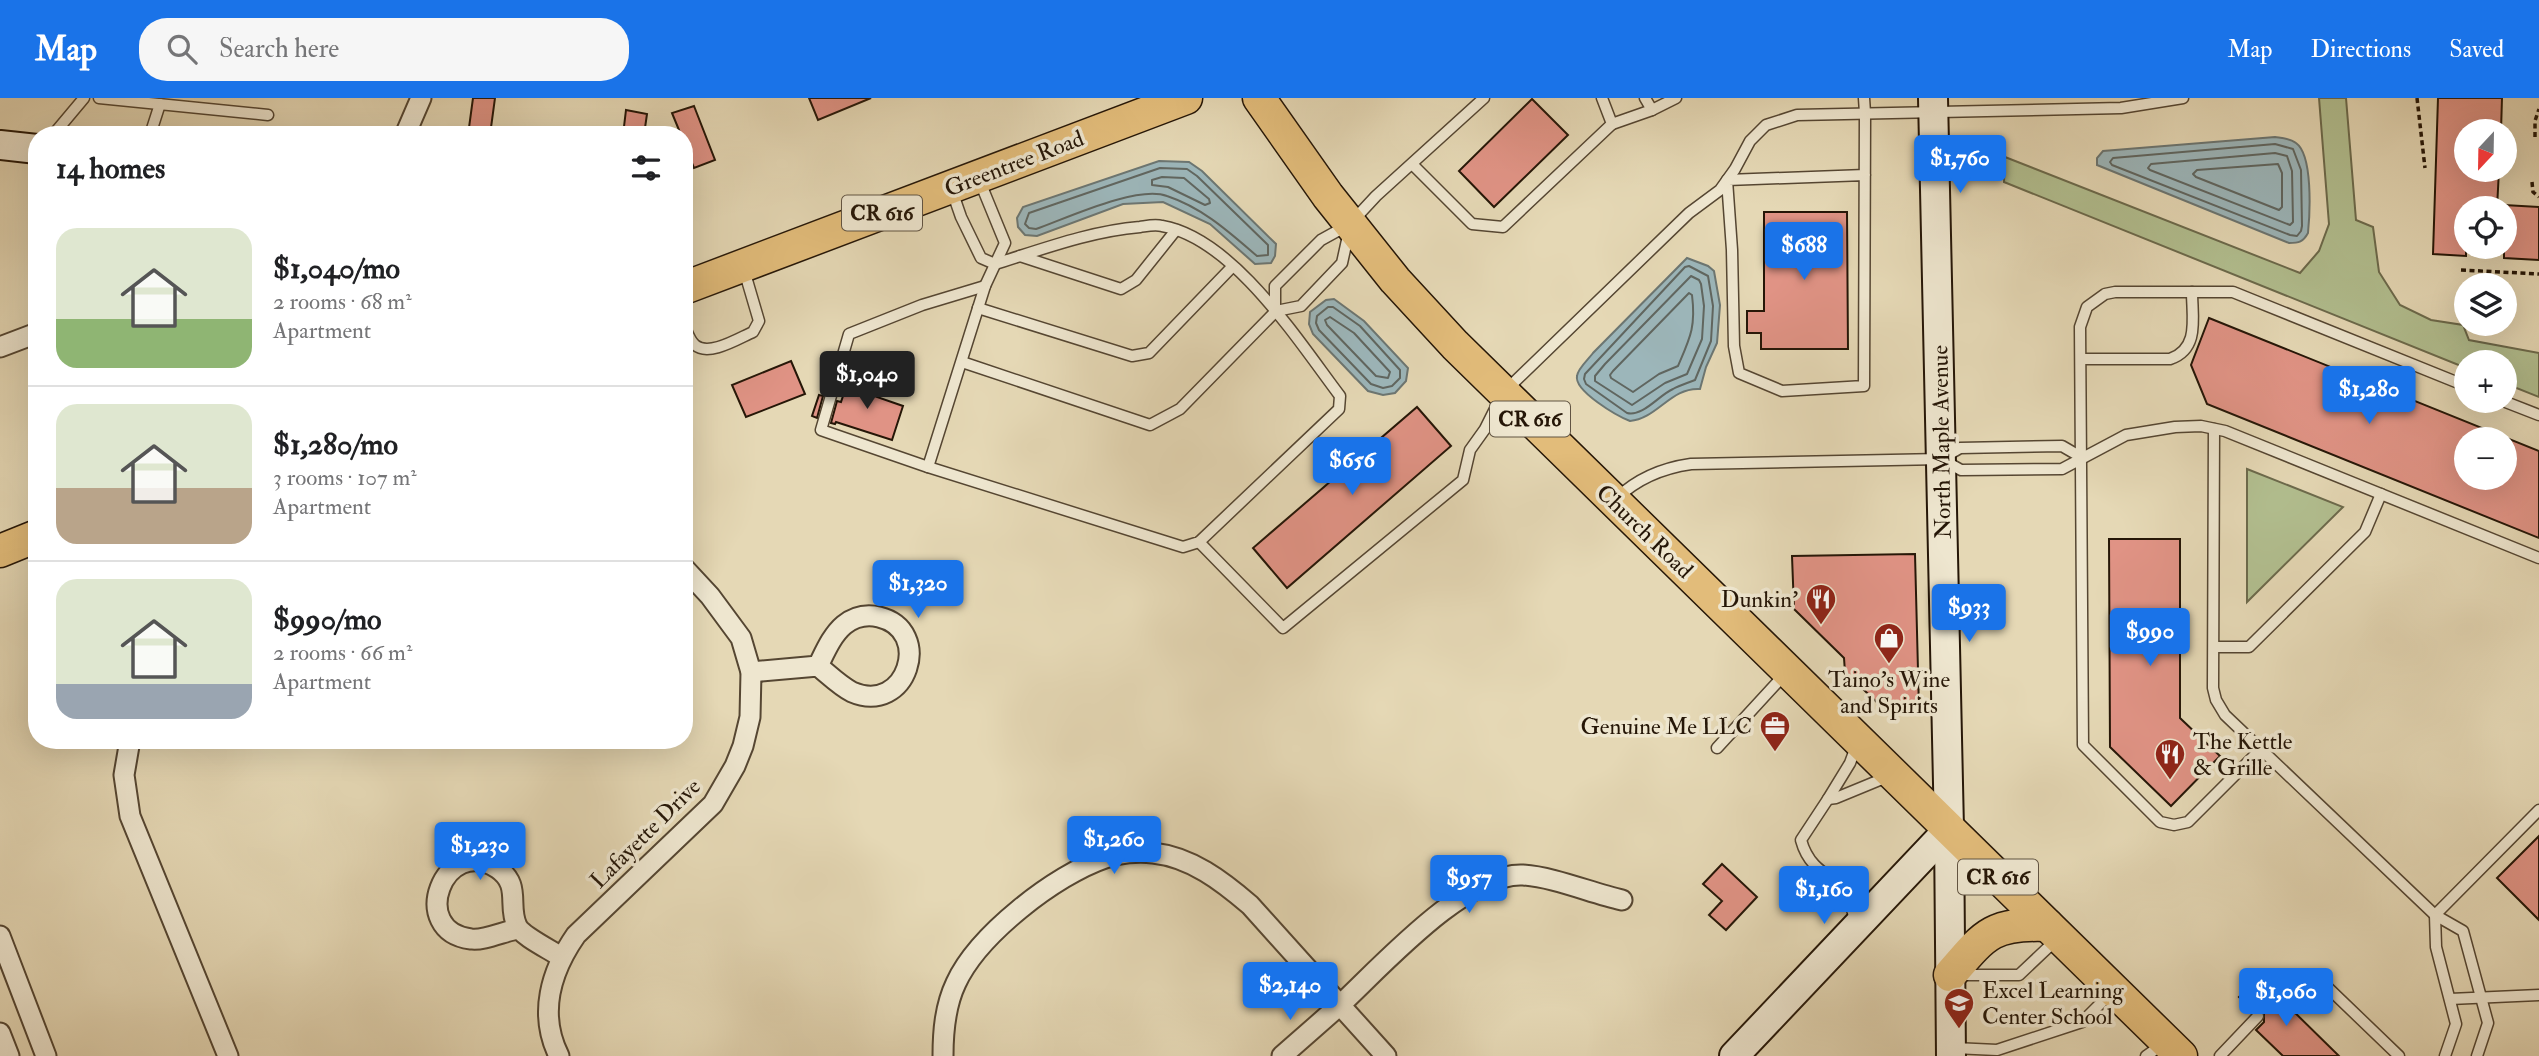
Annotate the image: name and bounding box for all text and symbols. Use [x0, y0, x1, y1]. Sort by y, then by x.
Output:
search box [139, 18, 629, 81]
text: Map [35, 29, 97, 70]
icon: search [163, 30, 201, 68]
text: Search here [219, 33, 339, 65]
text: Map [2227, 34, 2272, 65]
text: Directions [2310, 34, 2411, 65]
text: Saved [2449, 34, 2504, 65]
north arrow [2454, 119, 2516, 182]
map controls [2454, 119, 2517, 490]
street label: Greentree Road [940, 124, 1088, 203]
pin: $1,760 [1903, 136, 2017, 195]
text: $1,760 [1930, 143, 1990, 172]
icon: filters [627, 149, 665, 187]
text: 14 homes [56, 150, 165, 187]
road number: CR 616 [842, 195, 922, 230]
button: locate [2454, 196, 2517, 259]
pin: $688 [1763, 222, 1845, 282]
text: $688 [1781, 230, 1827, 259]
text: $1,040/mo [273, 250, 400, 287]
icon: home [112, 256, 196, 340]
button: layers [2454, 273, 2517, 336]
text: 2 rooms · 68 m² [273, 287, 412, 316]
text: Apartment [273, 316, 371, 345]
street label: North Maple Avenue [1925, 344, 1959, 539]
button: + [2454, 350, 2517, 413]
pin: $1,040 [810, 352, 924, 411]
text: $1,040 [836, 359, 898, 388]
pin: $1,280 [2312, 366, 2426, 426]
text: $1,280 [2339, 374, 2399, 403]
road number: CR 616 [1490, 402, 1570, 436]
text: $1,280/mo [273, 426, 398, 463]
button: − [2454, 427, 2517, 490]
icon: home [112, 432, 196, 516]
pin: $656 [1311, 438, 1393, 497]
text: $656 [1329, 445, 1375, 474]
text: 3 rooms · 107 m² [273, 463, 417, 492]
street label: Church Road [1590, 478, 1699, 585]
text: Apartment [273, 492, 371, 521]
pin: $1,320 [861, 560, 975, 620]
text: $1,320 [889, 568, 947, 597]
restaurant icon: Dunkin' [1804, 582, 1838, 626]
pin: $933 [1928, 584, 2010, 644]
place label: Dunkin' [1721, 585, 1798, 614]
text: $933 [1948, 592, 1990, 621]
text: $990/mo [273, 601, 382, 638]
icon: home [112, 607, 196, 691]
pin: $990 [2109, 608, 2191, 668]
text: $990 [2126, 616, 2174, 645]
shop icon: Taino's Wine and Spirits [1872, 621, 1906, 665]
text: 2 rooms · 66 m² [273, 638, 412, 667]
place label: Taino's Wine and Spirits [1828, 665, 1950, 721]
text: Apartment [273, 667, 371, 696]
office icon: Genuine Me LLC [1758, 709, 1792, 753]
place label: Genuine Me LLC [1581, 712, 1752, 741]
place label: The Kettle & Grille [2193, 727, 2293, 782]
restaurant icon: The Kettle & Grille [2153, 737, 2187, 781]
street label: Lafayette Drive [584, 772, 707, 895]
pin: $1,260 [1057, 816, 1171, 876]
pin: $1,230 [423, 822, 537, 882]
text: $1,260 [1083, 824, 1145, 853]
text: $1,230 [451, 830, 509, 859]
pin: $957 [1428, 856, 1510, 915]
road number: CR 616 [1958, 860, 2038, 894]
text: $957 [1446, 863, 1492, 892]
pin: $1,160 [1767, 866, 1881, 926]
text: $1,160 [1795, 874, 1853, 903]
pin: $2,140 [1233, 962, 1347, 1022]
pin: $1,060 [2229, 968, 2343, 1028]
text: $2,140 [1259, 970, 1321, 999]
place label: Excel Learning Center School [1982, 976, 2124, 1031]
text: $1,060 [2255, 976, 2317, 1005]
school or university icon: Excel Learning Center School [1942, 986, 1976, 1030]

